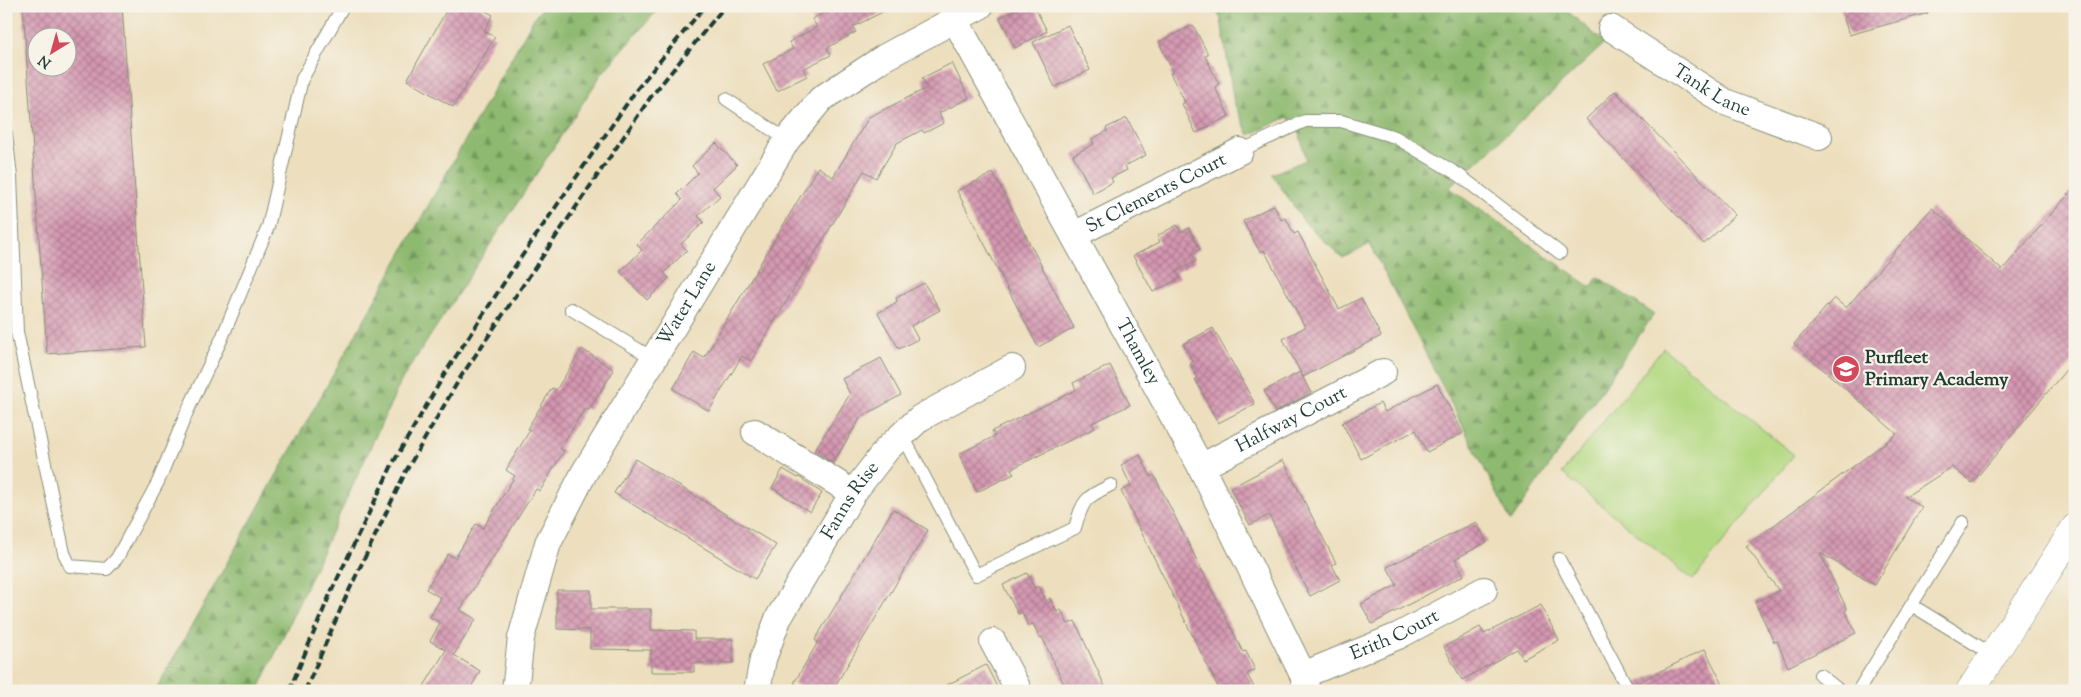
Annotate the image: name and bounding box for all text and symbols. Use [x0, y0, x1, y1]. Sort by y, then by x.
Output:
north arrow [28, 28, 78, 78]
text: N [35, 49, 56, 72]
street label: Tank Lane [1667, 58, 1754, 124]
street label: St Clements Court [1081, 146, 1232, 240]
street label: Water Lane [651, 256, 724, 351]
street label: Thamley [1109, 314, 1167, 391]
place label: Purfleet Primary Academy [1865, 345, 2009, 394]
school or university icon: Purfleet Primary Academy [1831, 354, 1861, 384]
street label: Halfway Court [1231, 379, 1352, 460]
street label: Fanns Rise [815, 456, 886, 545]
street label: Erith Court [1346, 603, 1445, 668]

